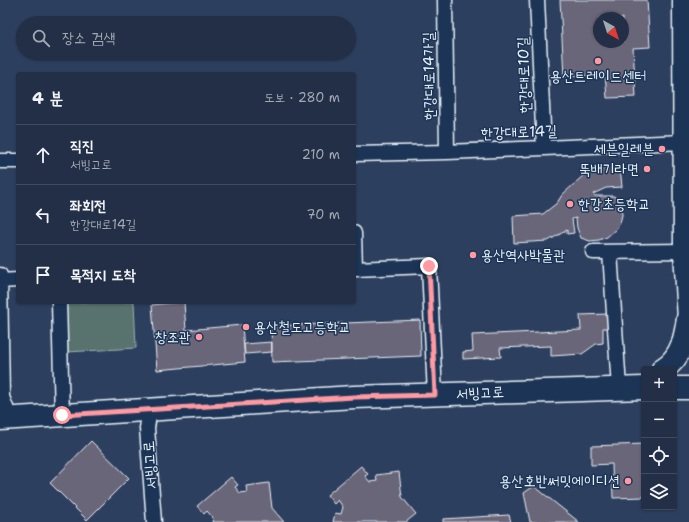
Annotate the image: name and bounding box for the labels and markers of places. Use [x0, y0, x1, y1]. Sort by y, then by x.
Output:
marker: 용산트레이드센터 [593, 56, 603, 66]
place label: 용산트레이드센터 [550, 66, 646, 86]
place label: 세븐일레븐 [594, 139, 654, 159]
marker: 세븐일레븐 [657, 144, 667, 154]
place label: 뚝배기라면 [579, 159, 639, 179]
marker: 뚝배기라면 [642, 164, 652, 174]
place label: 한강초등학교 [578, 194, 650, 214]
marker: 한강초등학교 [565, 199, 575, 209]
place label: 용산역사박물관 [481, 245, 566, 265]
marker: 용산역사박물관 [468, 250, 478, 260]
place label: 용산철도고등학교 [254, 317, 351, 337]
marker: 용산철도고등학교 [241, 322, 251, 332]
place label: 창조관 [155, 327, 191, 347]
marker: 창조관 [194, 332, 204, 342]
place label: 용산호반써밋에이디션 [499, 471, 620, 491]
marker: 용산호반써밋에이디션 [623, 476, 633, 486]

